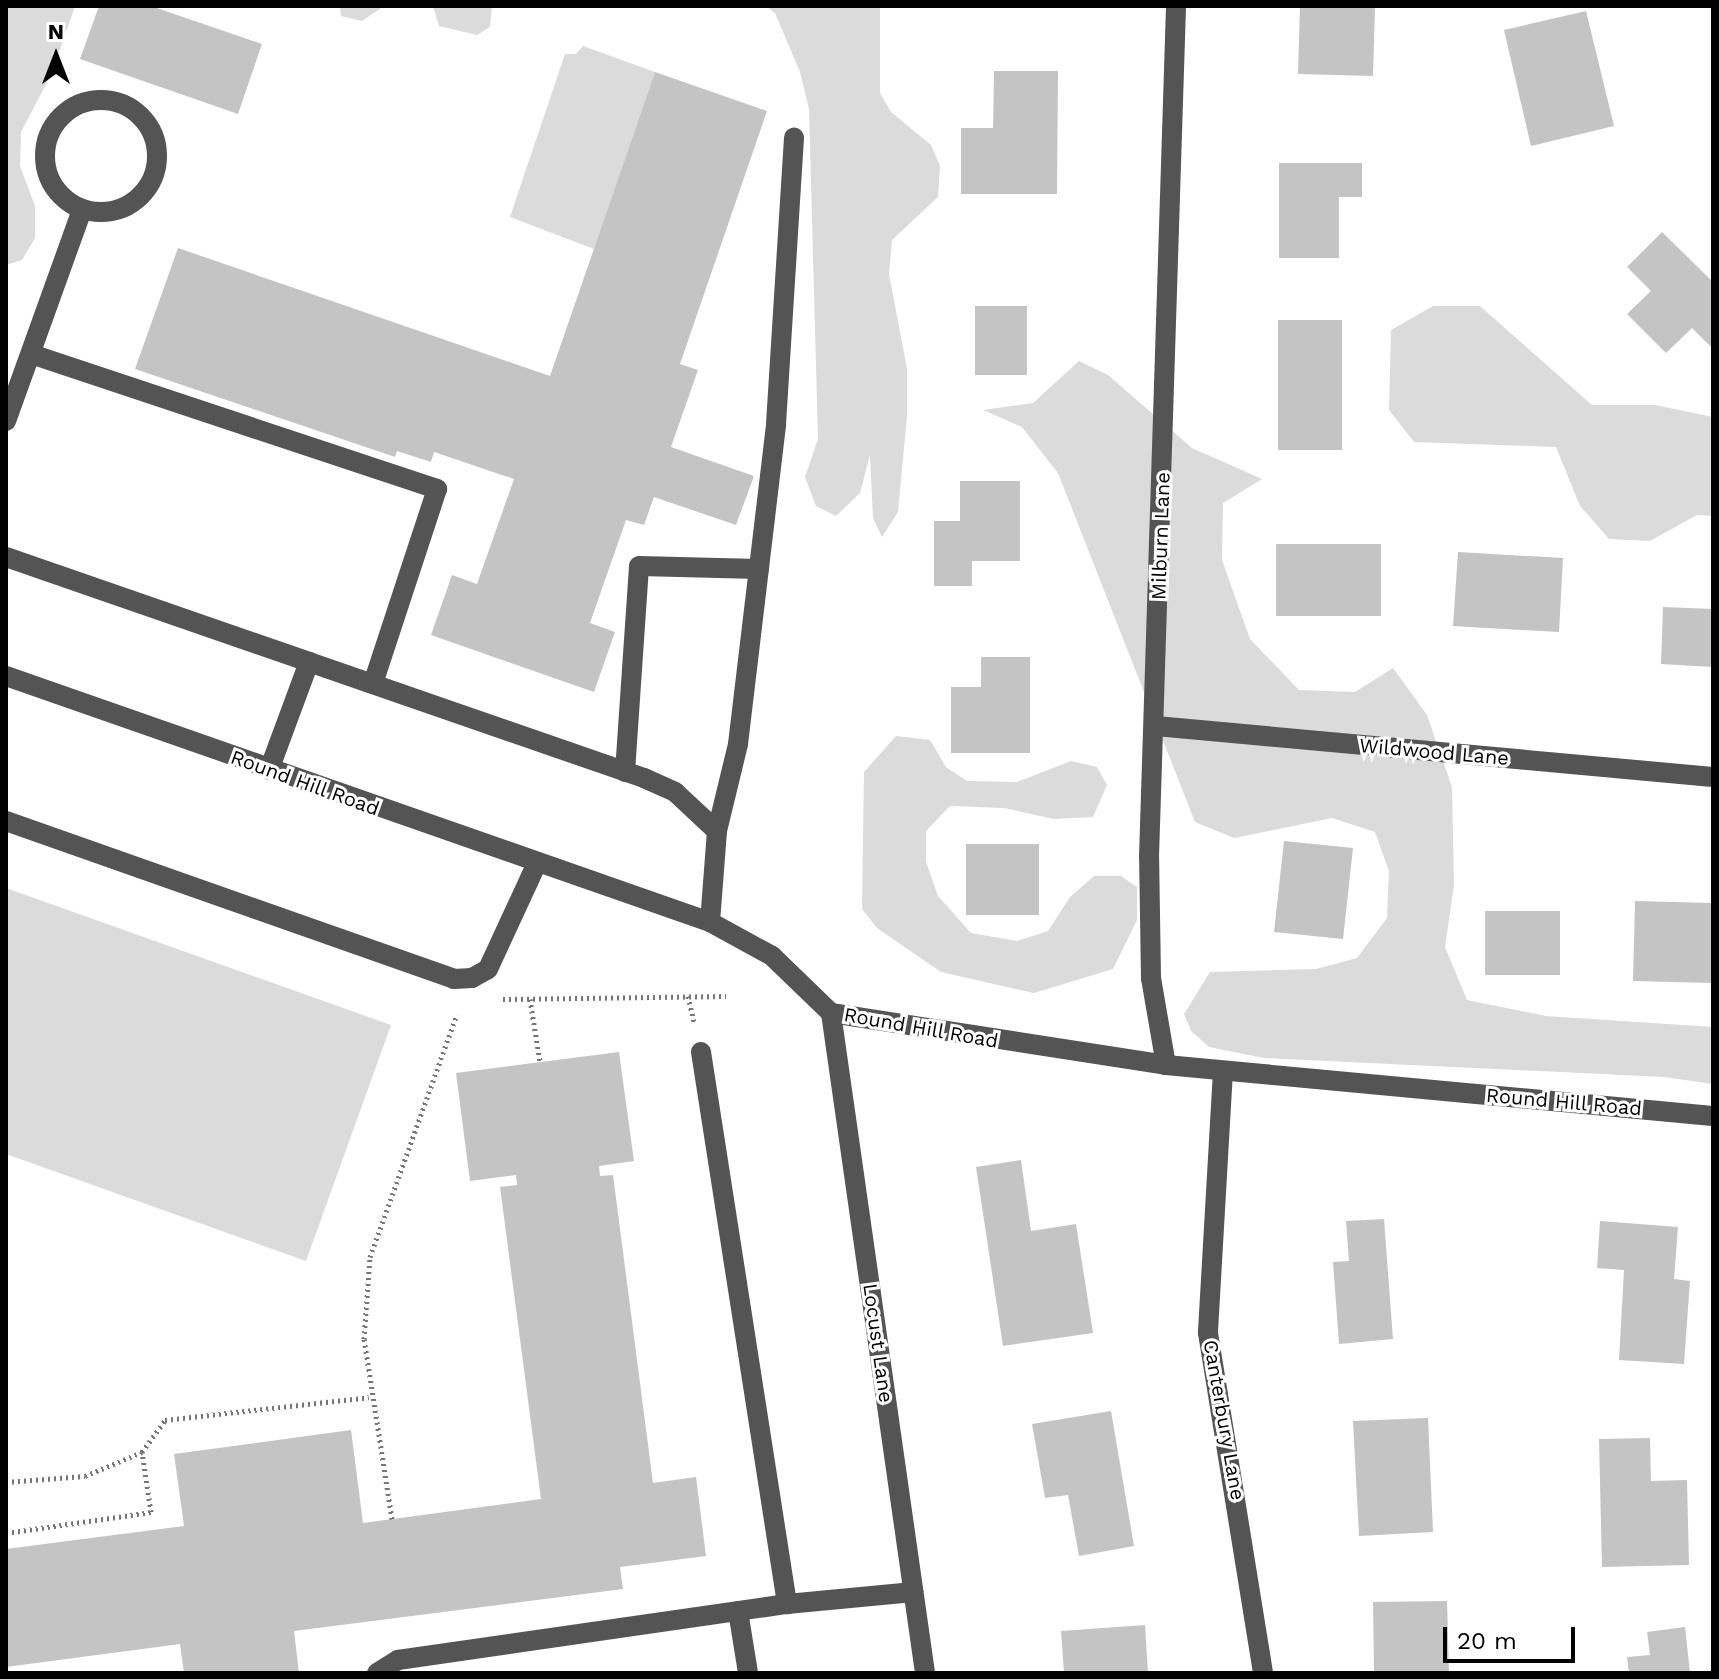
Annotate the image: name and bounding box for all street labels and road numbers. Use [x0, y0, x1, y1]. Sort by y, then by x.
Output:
street label: Milburn Lane [1147, 472, 1175, 600]
street label: Wildwood Lane [1358, 734, 1510, 770]
street label: Round Hill Road [227, 745, 383, 821]
street label: Round Hill Road [842, 1003, 1000, 1053]
street label: Round Hill Road [1485, 1083, 1643, 1121]
street label: Locust Lane [858, 1282, 898, 1404]
street label: Canterbury Lane [1198, 1338, 1250, 1502]

